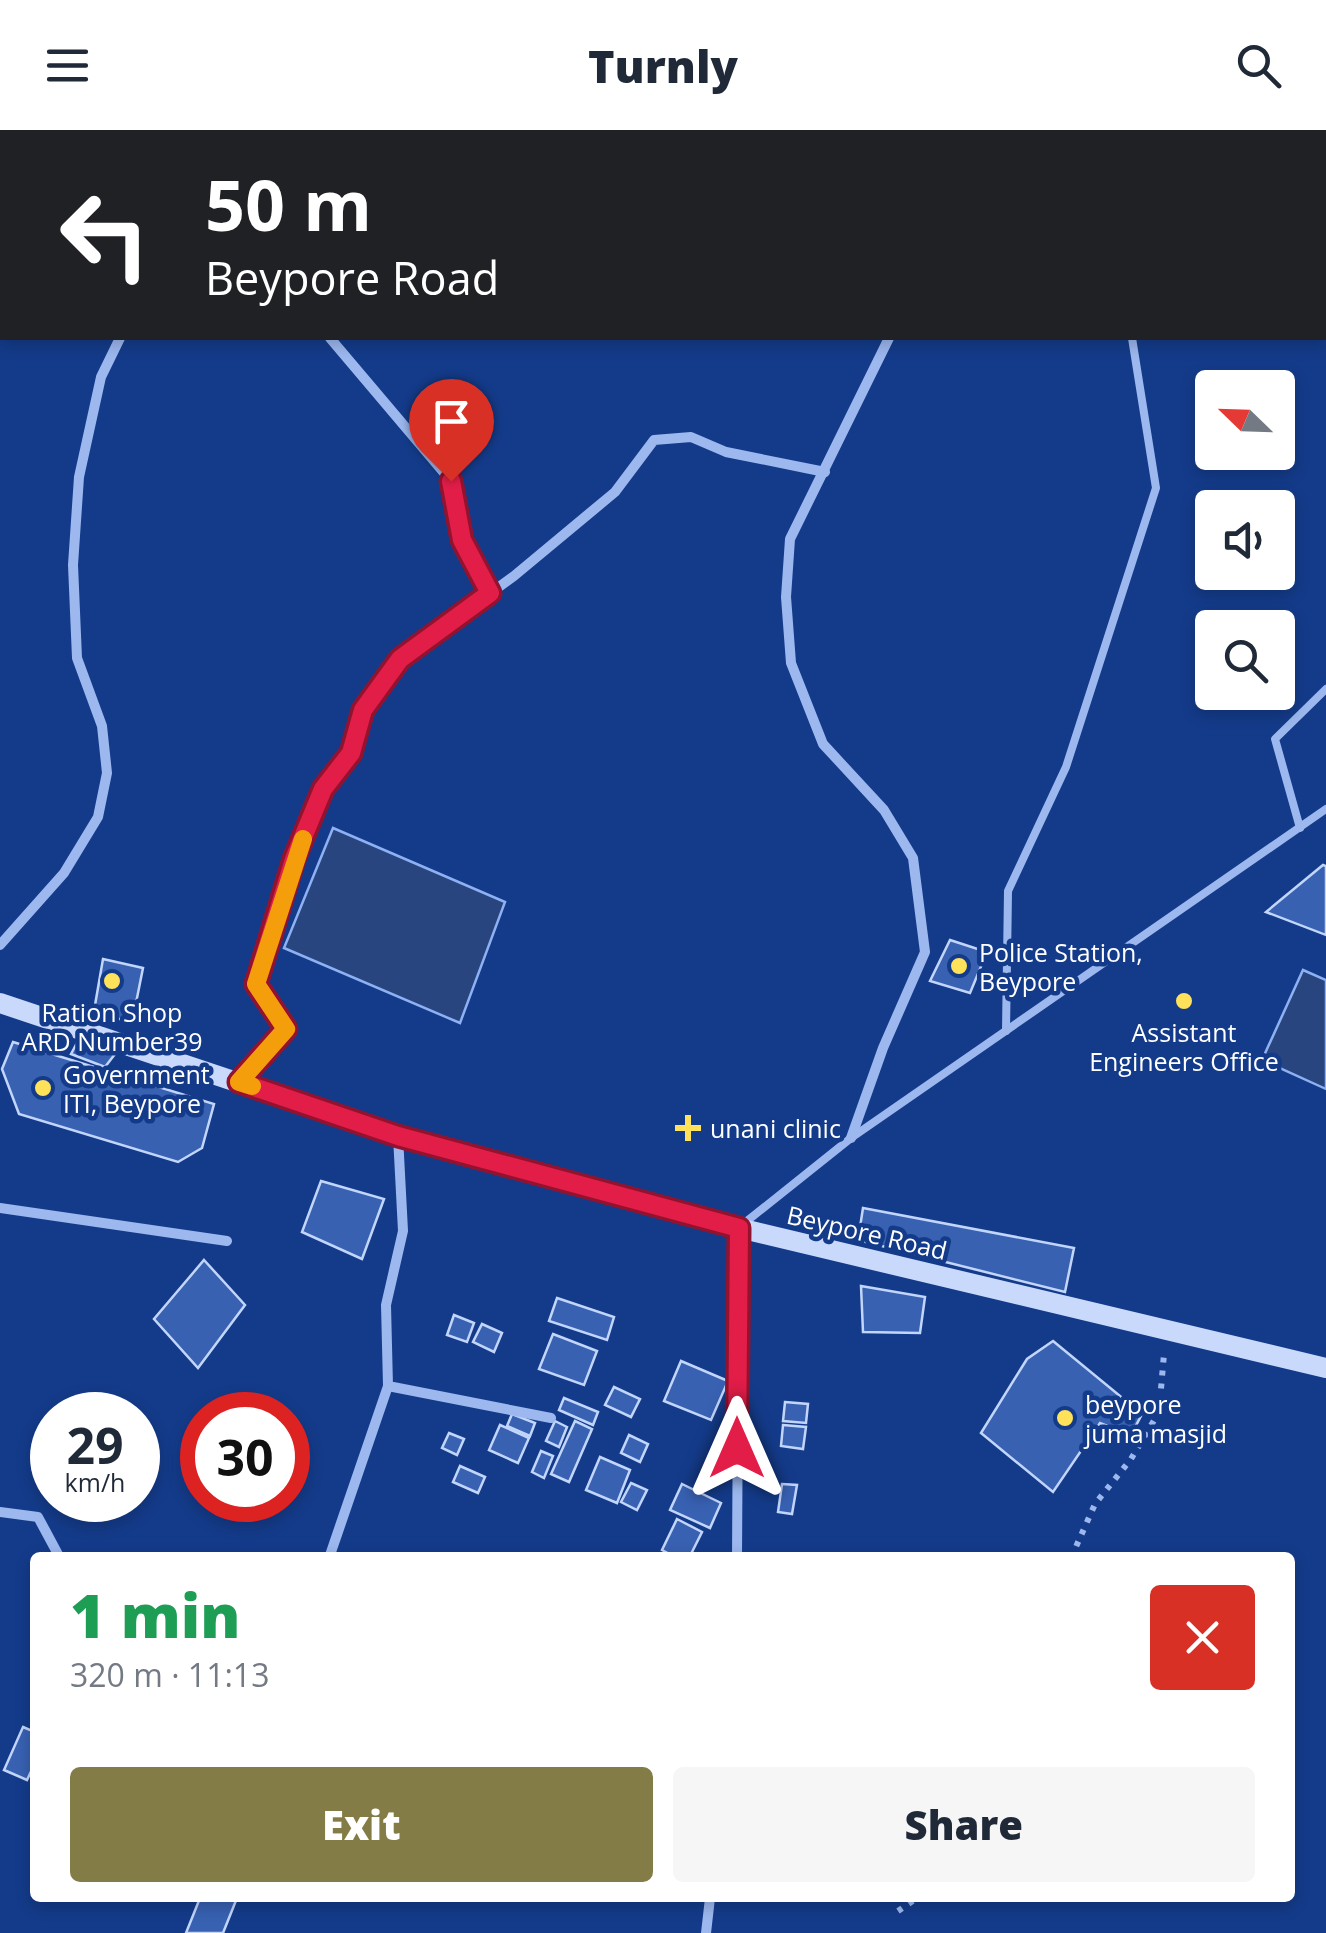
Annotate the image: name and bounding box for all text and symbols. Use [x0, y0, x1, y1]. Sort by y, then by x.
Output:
text: Turnly [588, 35, 738, 96]
icon: menu [40, 38, 95, 93]
icon: search [1231, 38, 1286, 93]
text: 50 m [205, 156, 372, 252]
icon: left [40, 170, 170, 300]
text: Beypore Road [205, 247, 499, 308]
north arrow [1195, 370, 1295, 470]
map controls [1195, 370, 1295, 710]
pin [409, 379, 494, 482]
icon: arrive [424, 394, 479, 449]
button: sound [1195, 490, 1295, 590]
button: search [1195, 610, 1295, 710]
place label: Police Station, Beypore [979, 935, 1143, 998]
marker: Police Station, Beypore [948, 955, 970, 977]
marker: Ration Shop ARD Number39 [101, 970, 123, 992]
marker: Assistant Engineers Office [1173, 990, 1195, 1012]
place label: Ration Shop ARD Number39 [21, 995, 203, 1058]
place label: Assistant Engineers Office [1089, 1015, 1279, 1078]
place label: Government ITI, Beypore [63, 1057, 210, 1120]
marker: Government ITI, Beypore [32, 1077, 54, 1099]
place label: unani clinic [710, 1111, 841, 1145]
marker: unani clinic [675, 1115, 701, 1141]
street label: Beypore Road [784, 1197, 950, 1267]
place label: beypore juma masjid [1083, 1387, 1227, 1450]
speed limit sign: 30 [180, 1392, 310, 1522]
position arrow [685, 1396, 789, 1500]
marker: beypore juma masjid [1054, 1407, 1076, 1429]
text: 29 [66, 1411, 124, 1479]
text: km/h [65, 1465, 125, 1499]
text: 1 min [70, 1574, 240, 1656]
button: close [1150, 1585, 1255, 1690]
text: 320 m · 11:13 [70, 1653, 269, 1696]
button: Exit [70, 1767, 653, 1882]
button: Share [673, 1767, 1255, 1882]

